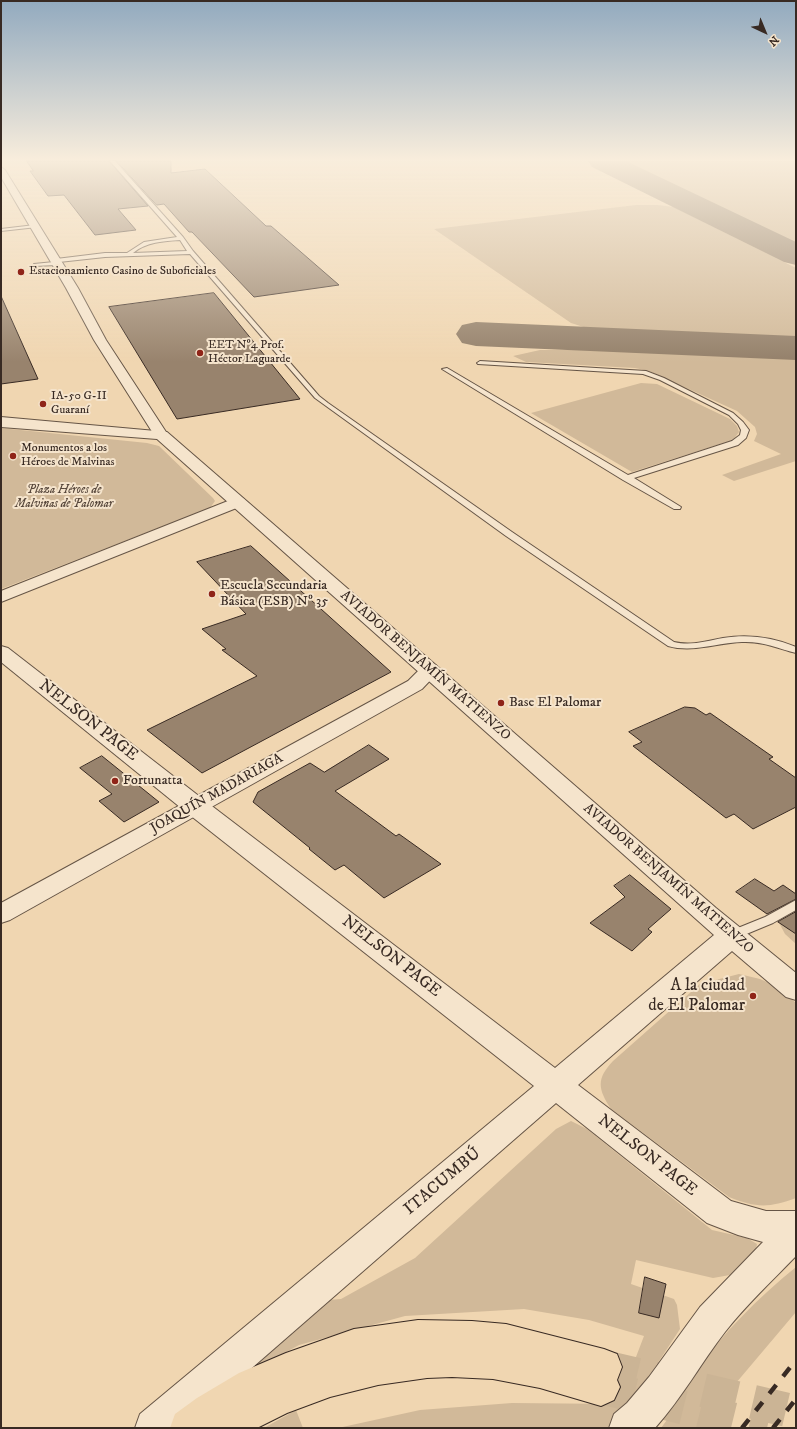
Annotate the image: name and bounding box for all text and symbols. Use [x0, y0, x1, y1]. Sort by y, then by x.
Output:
north arrow [745, 12, 785, 52]
text: N [765, 32, 781, 49]
place label: Estacionamiento Casino de Suboficiales [29, 265, 216, 279]
marker: Estacionamiento Casino de Suboficiales [16, 267, 26, 277]
place label: EET Nº4 Prof. Héctor Laguarde [208, 339, 291, 367]
marker: EET Nº4 Prof. Héctor Laguarde [195, 348, 205, 358]
place label: IA-50 G-II Guaraní [51, 390, 107, 418]
marker: IA-50 G-II Guaraní [38, 399, 48, 409]
place label: Monumentos a los Héroes de Malvinas [21, 442, 115, 470]
marker: Monumentos a los Héroes de Malvinas [8, 451, 18, 461]
park label: Plaza Héroes de Malvinas de Palomar [15, 484, 113, 512]
place label: Escuela Secundaria Básica (ESB) Nº 35 [220, 578, 328, 610]
street label: AVIADOR BENJAMÍN MATIENZO [336, 587, 514, 745]
marker: Escuela Secundaria Básica (ESB) Nº 35 [207, 589, 217, 599]
street label: NELSON PAGE [34, 676, 142, 766]
place label: Base El Palomar [509, 695, 601, 711]
marker: Base El Palomar [496, 698, 506, 708]
street label: JOAQUÍN MADARIAGA [148, 751, 286, 837]
place label: Fortunatta [123, 773, 183, 789]
marker: Fortunatta [110, 776, 120, 786]
street label: AVIADOR BENJAMÍN MATIENZO [579, 800, 757, 958]
street label: NELSON PAGE [337, 912, 445, 1002]
place label: A la ciudad de El Palomar [648, 976, 745, 1016]
marker: A la ciudad de El Palomar [748, 991, 758, 1001]
street label: NELSON PAGE [593, 1111, 701, 1201]
street label: ITACUMBÚ [400, 1144, 486, 1220]

